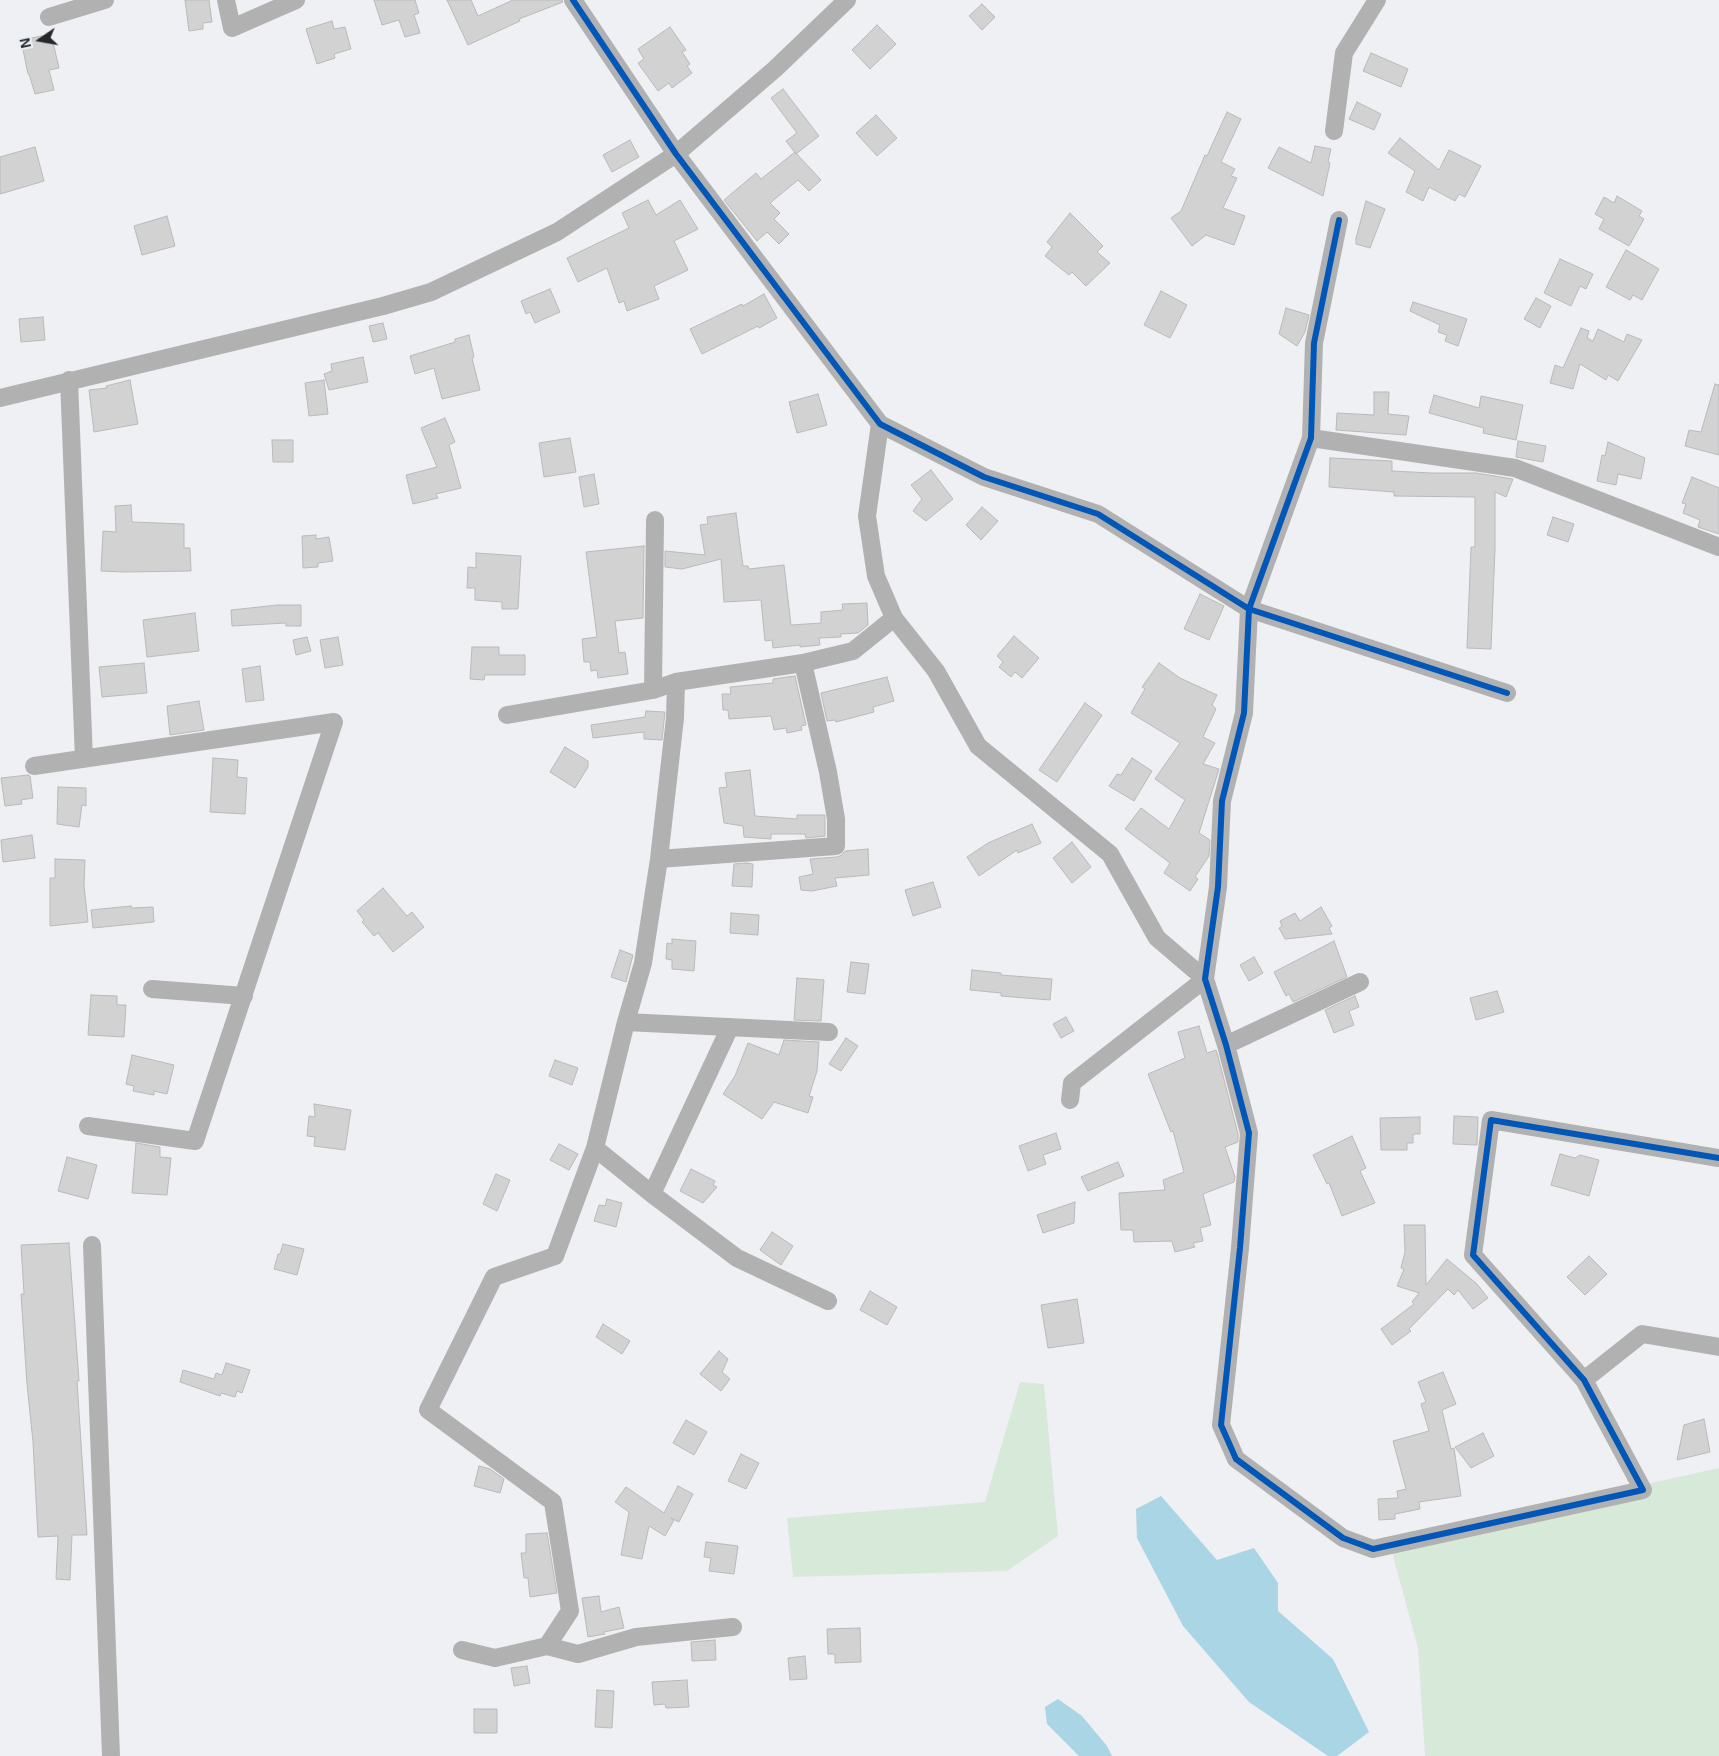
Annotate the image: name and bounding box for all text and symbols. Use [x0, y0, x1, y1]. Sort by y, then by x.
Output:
north arrow [15, 15, 65, 65]
text: N [16, 37, 34, 50]

